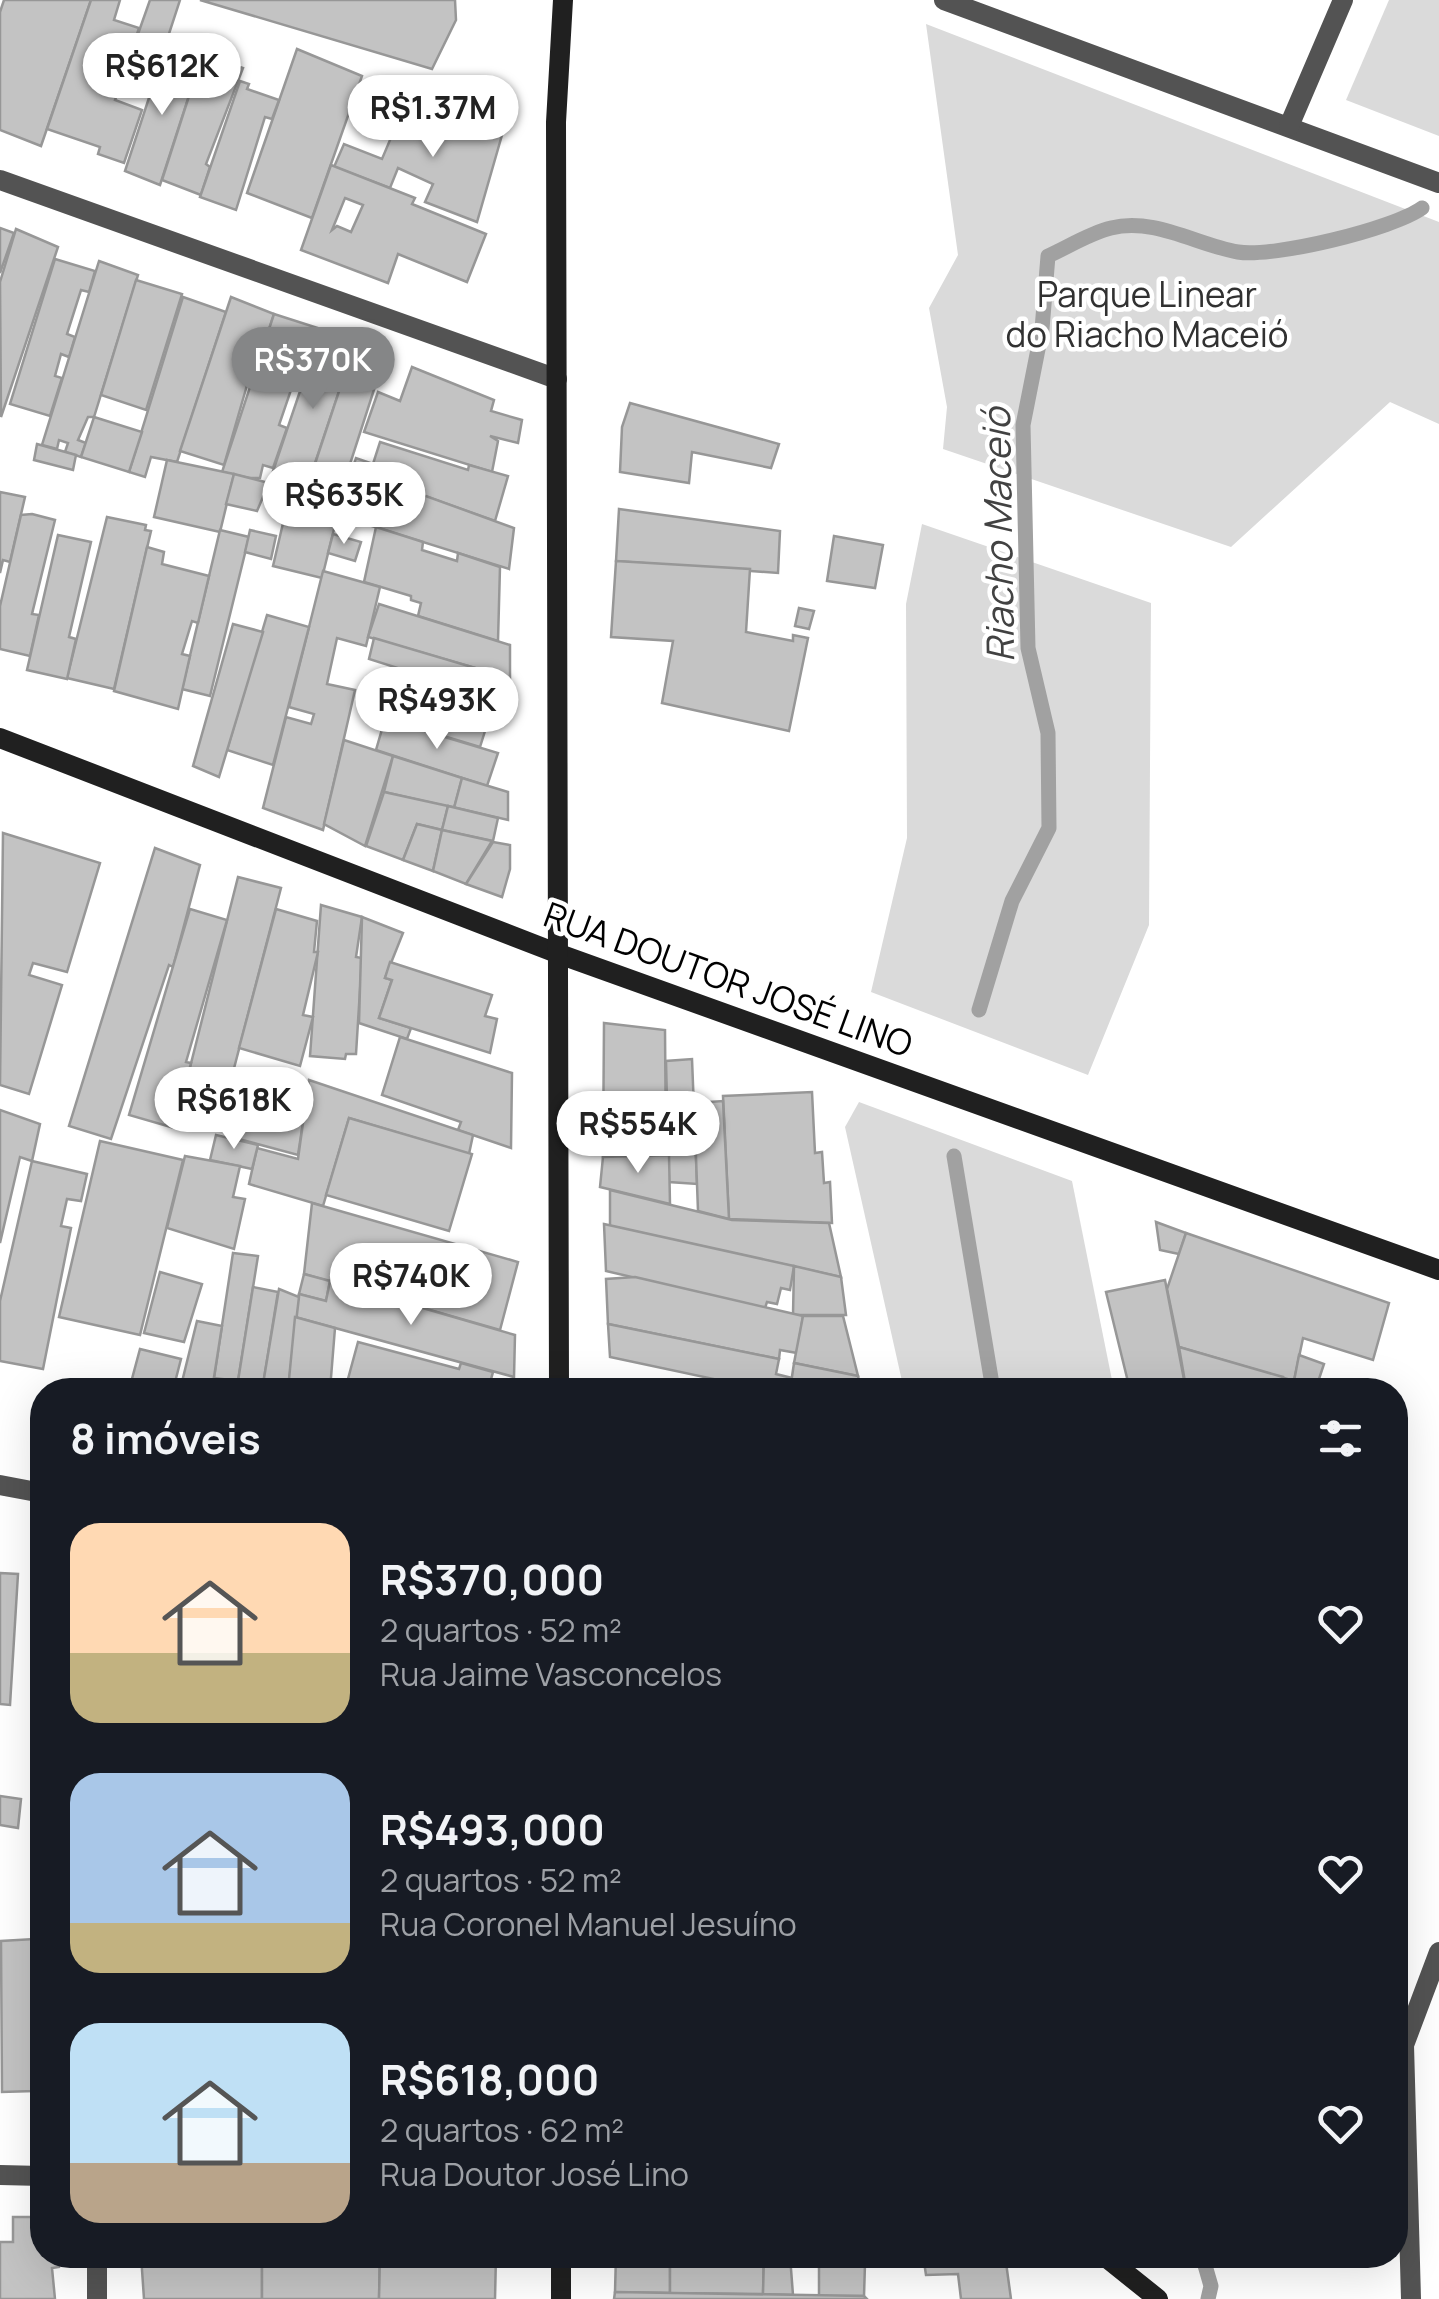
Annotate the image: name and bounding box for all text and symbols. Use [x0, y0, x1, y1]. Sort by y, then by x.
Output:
pin: R$612K [81, 33, 243, 118]
text: R$612K [105, 43, 219, 87]
pin: R$1.37M [341, 75, 525, 160]
text: R$1.37M [370, 85, 496, 129]
park label: Parque Linear do Riacho Maceió [1005, 270, 1289, 358]
pin: R$370K [232, 327, 394, 412]
text: R$370K [254, 337, 372, 381]
water label: Riacho Maceió [969, 405, 1025, 663]
pin: R$635K [263, 462, 425, 547]
text: R$635K [284, 472, 404, 516]
pin: R$493K [356, 667, 518, 752]
text: R$493K [377, 677, 497, 721]
street label: RUA DOUTOR JOSÉ LINO [537, 890, 919, 1068]
pin: R$618K [153, 1067, 315, 1152]
text: R$618K [177, 1077, 291, 1121]
pin: R$554K [557, 1091, 719, 1176]
text: R$554K [579, 1101, 697, 1145]
pin: R$740K [330, 1243, 492, 1328]
text: R$740K [352, 1253, 470, 1297]
text: 8 imóveis [70, 1409, 261, 1467]
icon: filters [1313, 1411, 1368, 1466]
text: R$370,000 [380, 1550, 604, 1608]
icon: home [150, 1563, 270, 1683]
icon: heart [1313, 1596, 1368, 1651]
text: 2 quartos · 52 m² [380, 1608, 622, 1652]
text: Rua Jaime Vasconcelos [380, 1652, 722, 1696]
text: R$493,000 [380, 1800, 605, 1858]
icon: home [150, 1813, 270, 1933]
icon: heart [1313, 1846, 1368, 1901]
text: 2 quartos · 52 m² [380, 1858, 622, 1902]
text: Rua Coronel Manuel Jesuíno [380, 1902, 797, 1946]
text: R$618,000 [380, 2050, 599, 2108]
icon: home [150, 2063, 270, 2183]
icon: heart [1313, 2096, 1368, 2151]
text: 2 quartos · 62 m² [380, 2108, 624, 2152]
text: Rua Doutor José Lino [380, 2152, 689, 2196]

